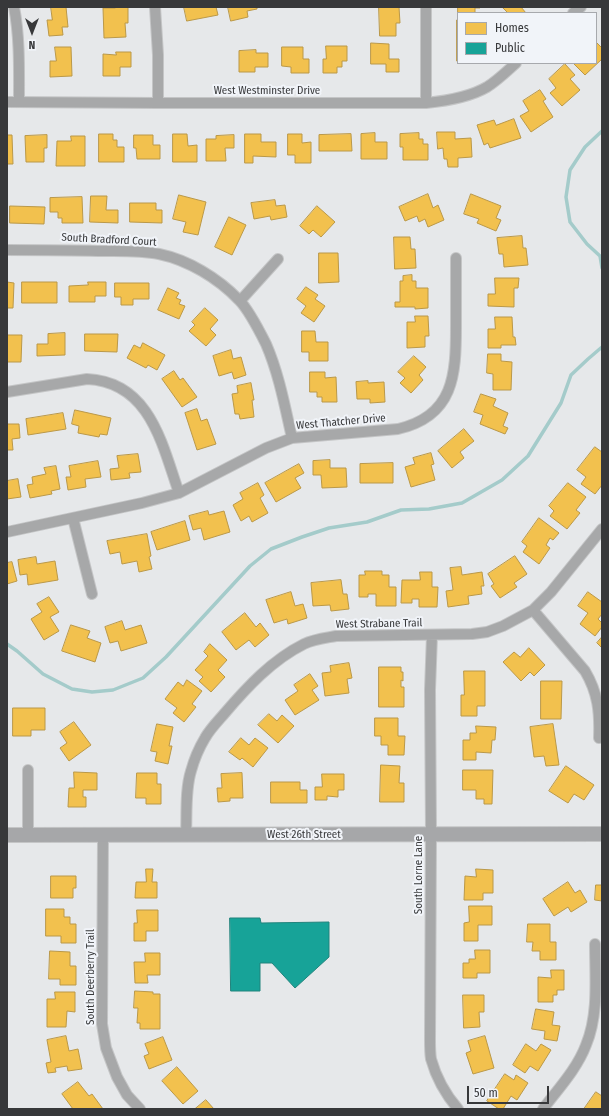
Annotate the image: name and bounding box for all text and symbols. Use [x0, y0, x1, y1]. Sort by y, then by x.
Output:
north arrow [12, 12, 52, 52]
legend [457, 12, 597, 64]
text: Homes [495, 21, 529, 35]
text: N [29, 38, 35, 51]
text: Public [495, 41, 525, 55]
street label: West Westminster Drive [214, 84, 320, 98]
street label: South Bradford Court [61, 231, 157, 249]
street label: West Thatcher Drive [296, 412, 386, 432]
street label: West Strabane Trail [336, 617, 422, 631]
street label: West 26th Street [267, 828, 341, 842]
street label: South Lorne Lane [412, 836, 426, 914]
street label: South Deerberry Trail [84, 929, 98, 1025]
scale bar [469, 1078, 551, 1104]
text: 50 m [474, 1086, 498, 1100]

